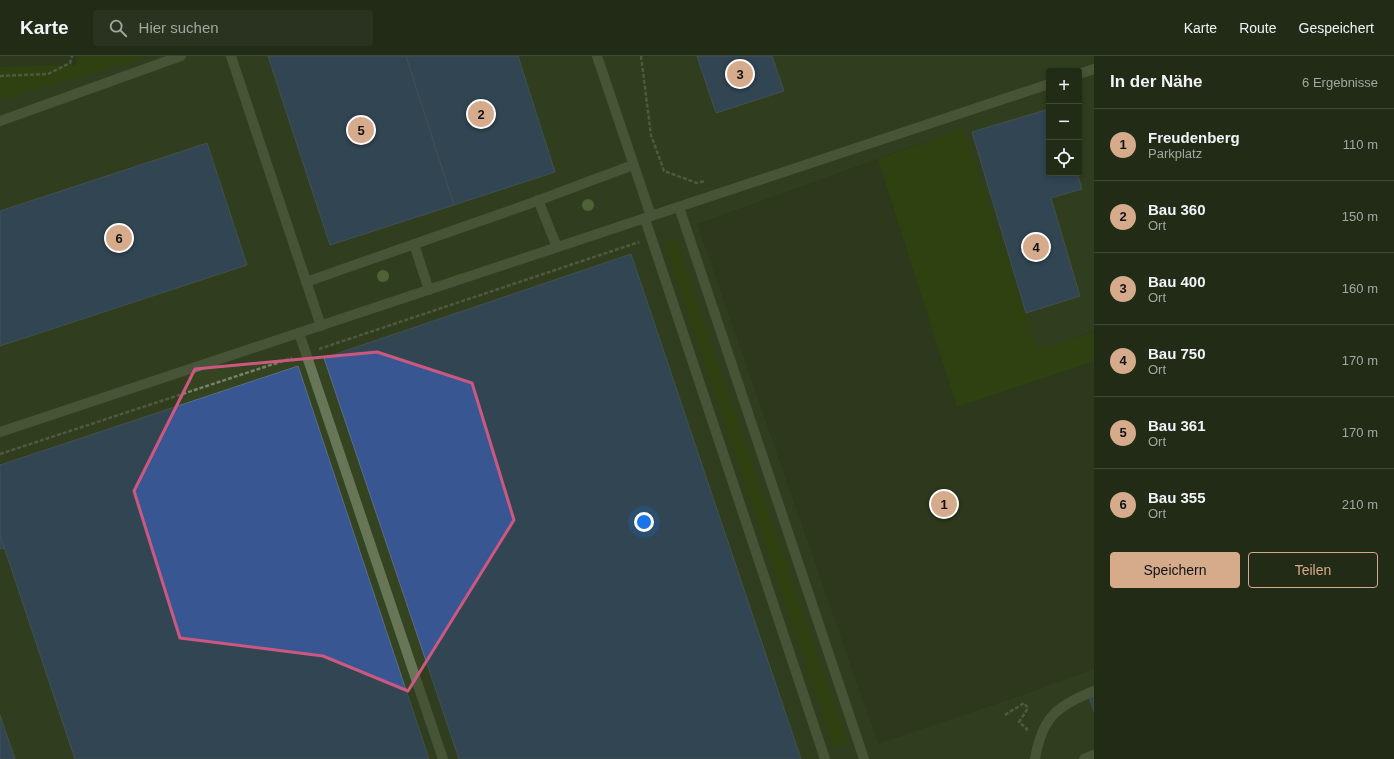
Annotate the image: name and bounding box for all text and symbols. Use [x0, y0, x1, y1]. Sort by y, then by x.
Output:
search box [93, 10, 373, 46]
text: Karte [20, 17, 69, 38]
icon: search [107, 17, 129, 39]
text: Hier suchen [139, 19, 219, 36]
text: Karte [1184, 20, 1217, 36]
text: Route [1239, 20, 1277, 36]
text: Gespeichert [1299, 20, 1374, 36]
pin: 3 [727, 59, 753, 89]
map controls [1046, 68, 1082, 176]
button: + [1046, 68, 1082, 104]
text: In der Nähe [1110, 72, 1203, 91]
text: 6 Ergebnisse [1302, 75, 1378, 90]
pin: 2 [468, 99, 494, 129]
button: − [1046, 104, 1082, 140]
pin: 5 [348, 115, 374, 145]
text: Freudenberg [1148, 129, 1240, 146]
text: 1 [1119, 137, 1127, 152]
text: 110 m [1343, 137, 1378, 152]
button: locate [1046, 140, 1082, 176]
text: Parkplatz [1148, 146, 1202, 161]
text: Bau 360 [1148, 201, 1206, 218]
text: 2 [1119, 209, 1127, 224]
text: 150 m [1342, 209, 1378, 224]
text: Ort [1148, 218, 1166, 233]
pin: 6 [106, 223, 132, 253]
pin: 4 [1023, 232, 1049, 262]
text: Bau 400 [1148, 273, 1206, 290]
text: 3 [1119, 281, 1127, 296]
text: 160 m [1342, 281, 1378, 296]
text: Ort [1148, 290, 1166, 305]
text: Bau 750 [1148, 345, 1206, 362]
text: 4 [1119, 353, 1127, 368]
text: 170 m [1342, 353, 1378, 368]
text: Ort [1148, 362, 1166, 377]
text: Bau 361 [1148, 417, 1206, 434]
text: 5 [1119, 425, 1127, 440]
text: 170 m [1342, 425, 1378, 440]
text: Ort [1148, 434, 1166, 449]
pin: 1 [931, 489, 957, 519]
text: Bau 355 [1148, 489, 1206, 506]
text: 6 [1119, 497, 1127, 512]
text: 210 m [1342, 497, 1378, 512]
text: Ort [1148, 506, 1166, 521]
your location [634, 512, 654, 532]
button: Speichern [1110, 552, 1240, 588]
button: Teilen [1248, 552, 1378, 588]

